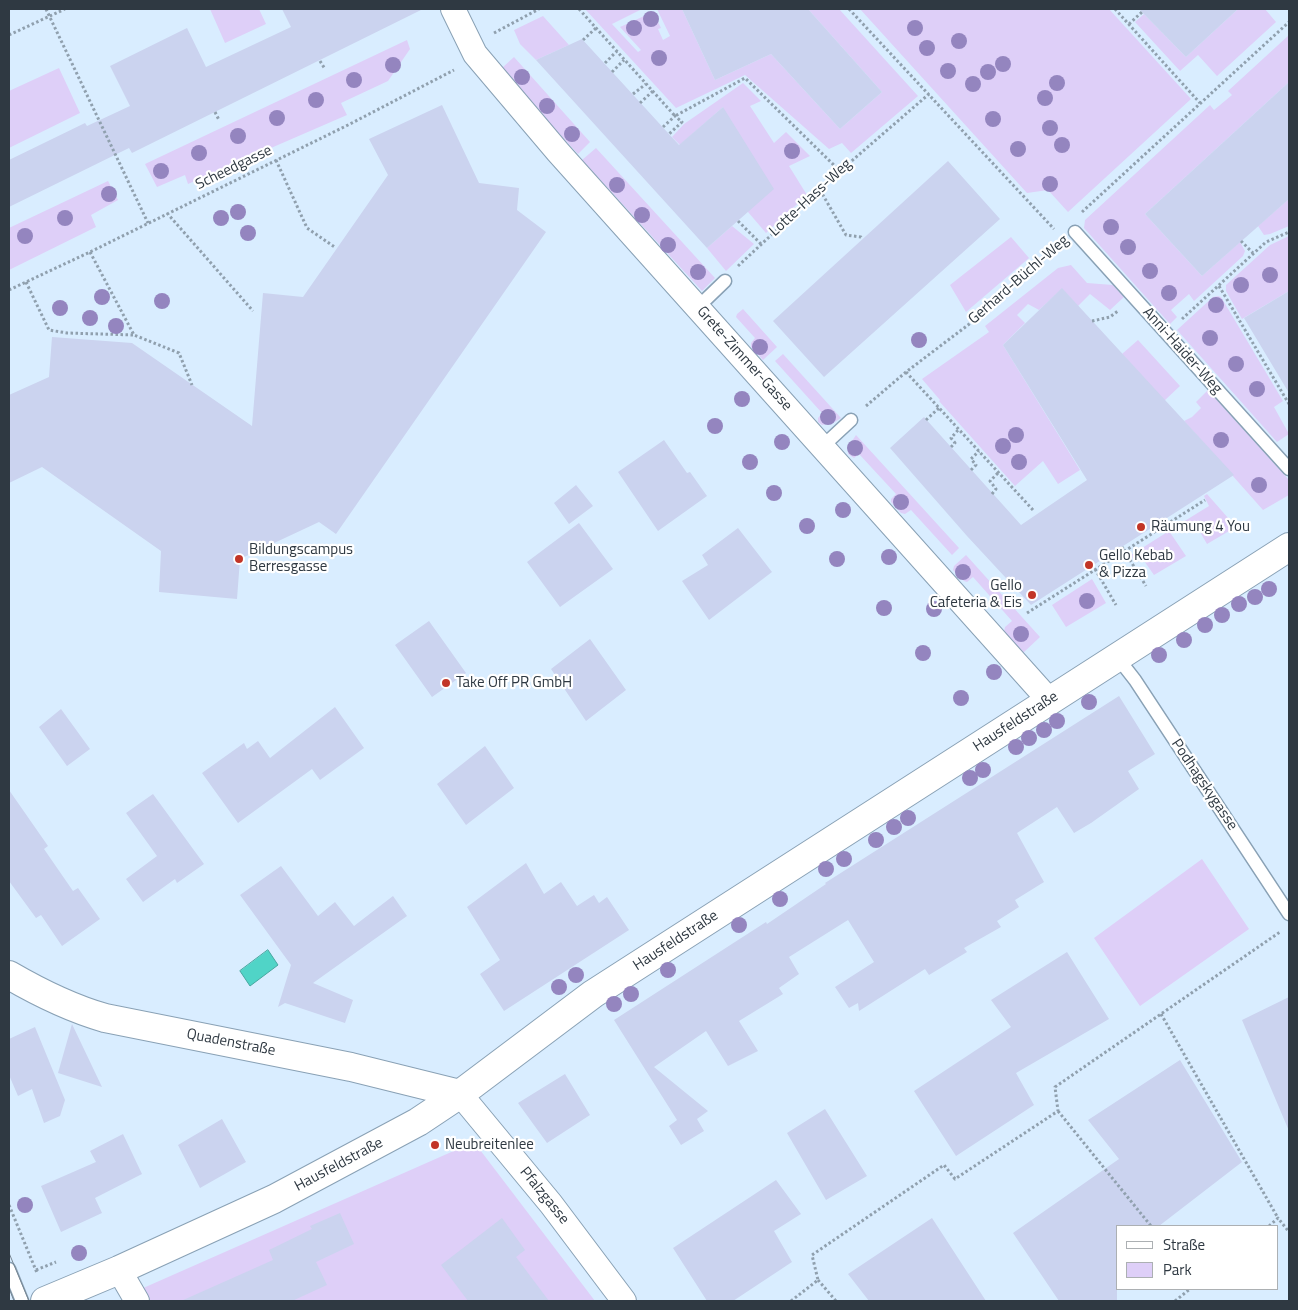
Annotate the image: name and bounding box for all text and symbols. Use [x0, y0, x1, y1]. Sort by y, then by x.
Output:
street label: Scheedgasse [193, 142, 275, 194]
street label: Lotte-Hass-Weg [766, 155, 856, 241]
street label: Gerhard-Büchl-Weg [965, 232, 1073, 328]
street label: Grete-Zimmer-Gasse [692, 303, 796, 415]
street label: Anni-Haider-Weg [1138, 304, 1226, 398]
place label: Räumung 4 You [1151, 518, 1250, 536]
marker: Räumung 4 You [1135, 521, 1147, 533]
place label: Bildungscampus Berresgasse [249, 541, 353, 576]
place label: Gello Kebab & Pizza [1099, 547, 1173, 582]
marker: Bildungscampus Berresgasse [233, 553, 245, 565]
marker: Gello Kebab & Pizza [1083, 559, 1095, 571]
place label: Gello Cafeteria & Eis [930, 577, 1022, 612]
marker: Gello Cafeteria & Eis [1026, 589, 1038, 601]
place label: Take Off PR GmbH [456, 674, 572, 692]
marker: Take Off PR GmbH [440, 677, 452, 689]
street label: Hausfeldstraße [970, 688, 1062, 756]
street label: Podhagskygasse [1167, 736, 1241, 834]
street label: Hausfeldstraße [630, 907, 722, 975]
street label: Quadenstraße [185, 1026, 277, 1060]
street label: Hausfeldstraße [292, 1134, 386, 1196]
place label: Neubreitenlee [445, 1136, 534, 1154]
marker: Neubreitenlee [429, 1139, 441, 1151]
street label: Pfalzgasse [515, 1164, 573, 1228]
legend [1116, 1225, 1278, 1290]
text: Straße [1163, 1233, 1205, 1256]
text: Park [1163, 1258, 1192, 1281]

